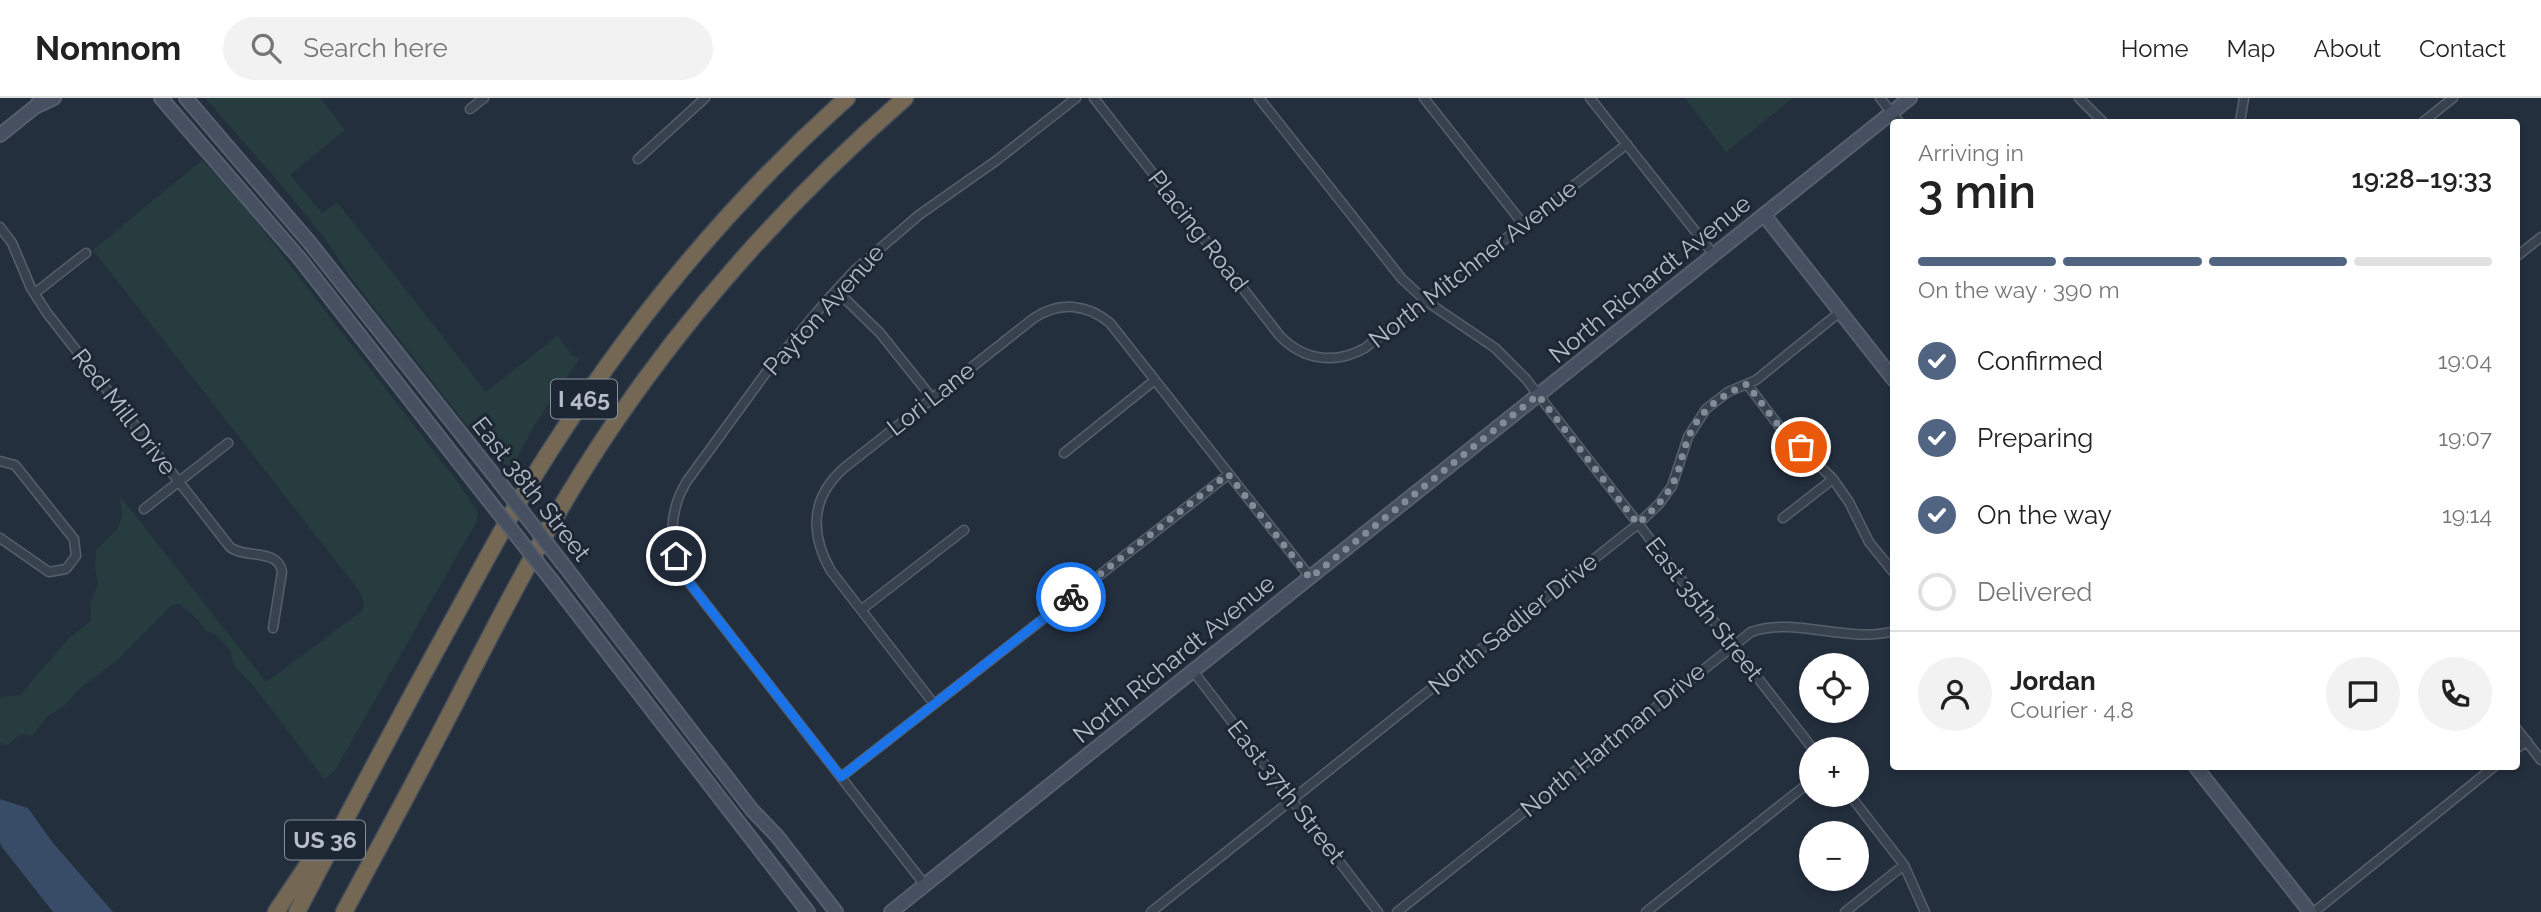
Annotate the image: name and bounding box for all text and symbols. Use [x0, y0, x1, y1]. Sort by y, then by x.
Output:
search box [223, 17, 713, 80]
text: Nomnom [35, 29, 181, 68]
icon: search [247, 29, 285, 67]
text: Search here [303, 33, 448, 63]
text: Home [2121, 34, 2189, 63]
text: Map [2227, 34, 2275, 63]
text: About [2313, 34, 2381, 63]
text: Contact [2419, 34, 2506, 63]
text: Arriving in [1918, 139, 2024, 166]
street label: Placing Road [1142, 164, 1255, 297]
text: 19:28–19:33 [2351, 164, 2492, 194]
text: 3 min [1918, 165, 2036, 219]
street label: North Mitchner Avenue [1363, 173, 1582, 354]
street label: North Richardt Avenue [1543, 188, 1756, 369]
street label: Payton Avenue [757, 238, 890, 381]
text: On the way · 390 m [1918, 276, 2120, 303]
icon: check [1918, 342, 1956, 380]
street label: Red Mill Drive [66, 343, 183, 481]
text: Confirmed [1977, 346, 2103, 376]
text: 19:04 [2438, 347, 2492, 374]
street label: Lori Lane [881, 355, 980, 442]
road number: I 465 [551, 380, 617, 418]
street label: East 38th Street [466, 411, 597, 567]
pin [1771, 417, 1831, 477]
icon: check [1918, 419, 1956, 457]
text: Preparing [1977, 423, 2093, 453]
text: 19:07 [2438, 424, 2492, 451]
icon: bag [1782, 428, 1820, 466]
icon: check [1918, 496, 1956, 534]
text: On the way [1977, 500, 2112, 530]
text: 19:14 [2442, 501, 2492, 528]
pin [646, 526, 706, 586]
street label: East 35th Street [1639, 531, 1769, 686]
icon: home [657, 537, 695, 575]
street label: North Sadlier Drive [1422, 547, 1603, 701]
courier [1036, 562, 1106, 632]
street label: North Richardt Avenue [1067, 568, 1280, 749]
text: Delivered [1977, 577, 2092, 607]
icon: bike [1052, 578, 1090, 616]
map controls [1799, 653, 1869, 891]
button: locate [1799, 653, 1869, 723]
street label: North Hartman Drive [1515, 656, 1711, 823]
button: person [1918, 657, 1992, 731]
button: chat [2326, 657, 2400, 731]
button: phone [2418, 657, 2492, 731]
text: Jordan [2010, 666, 2096, 696]
text: Courier · 4.8 [2010, 696, 2134, 723]
street label: East 37th Street [1222, 714, 1351, 869]
button: + [1799, 737, 1869, 807]
road number: US 36 [285, 820, 365, 860]
button: − [1799, 821, 1869, 891]

